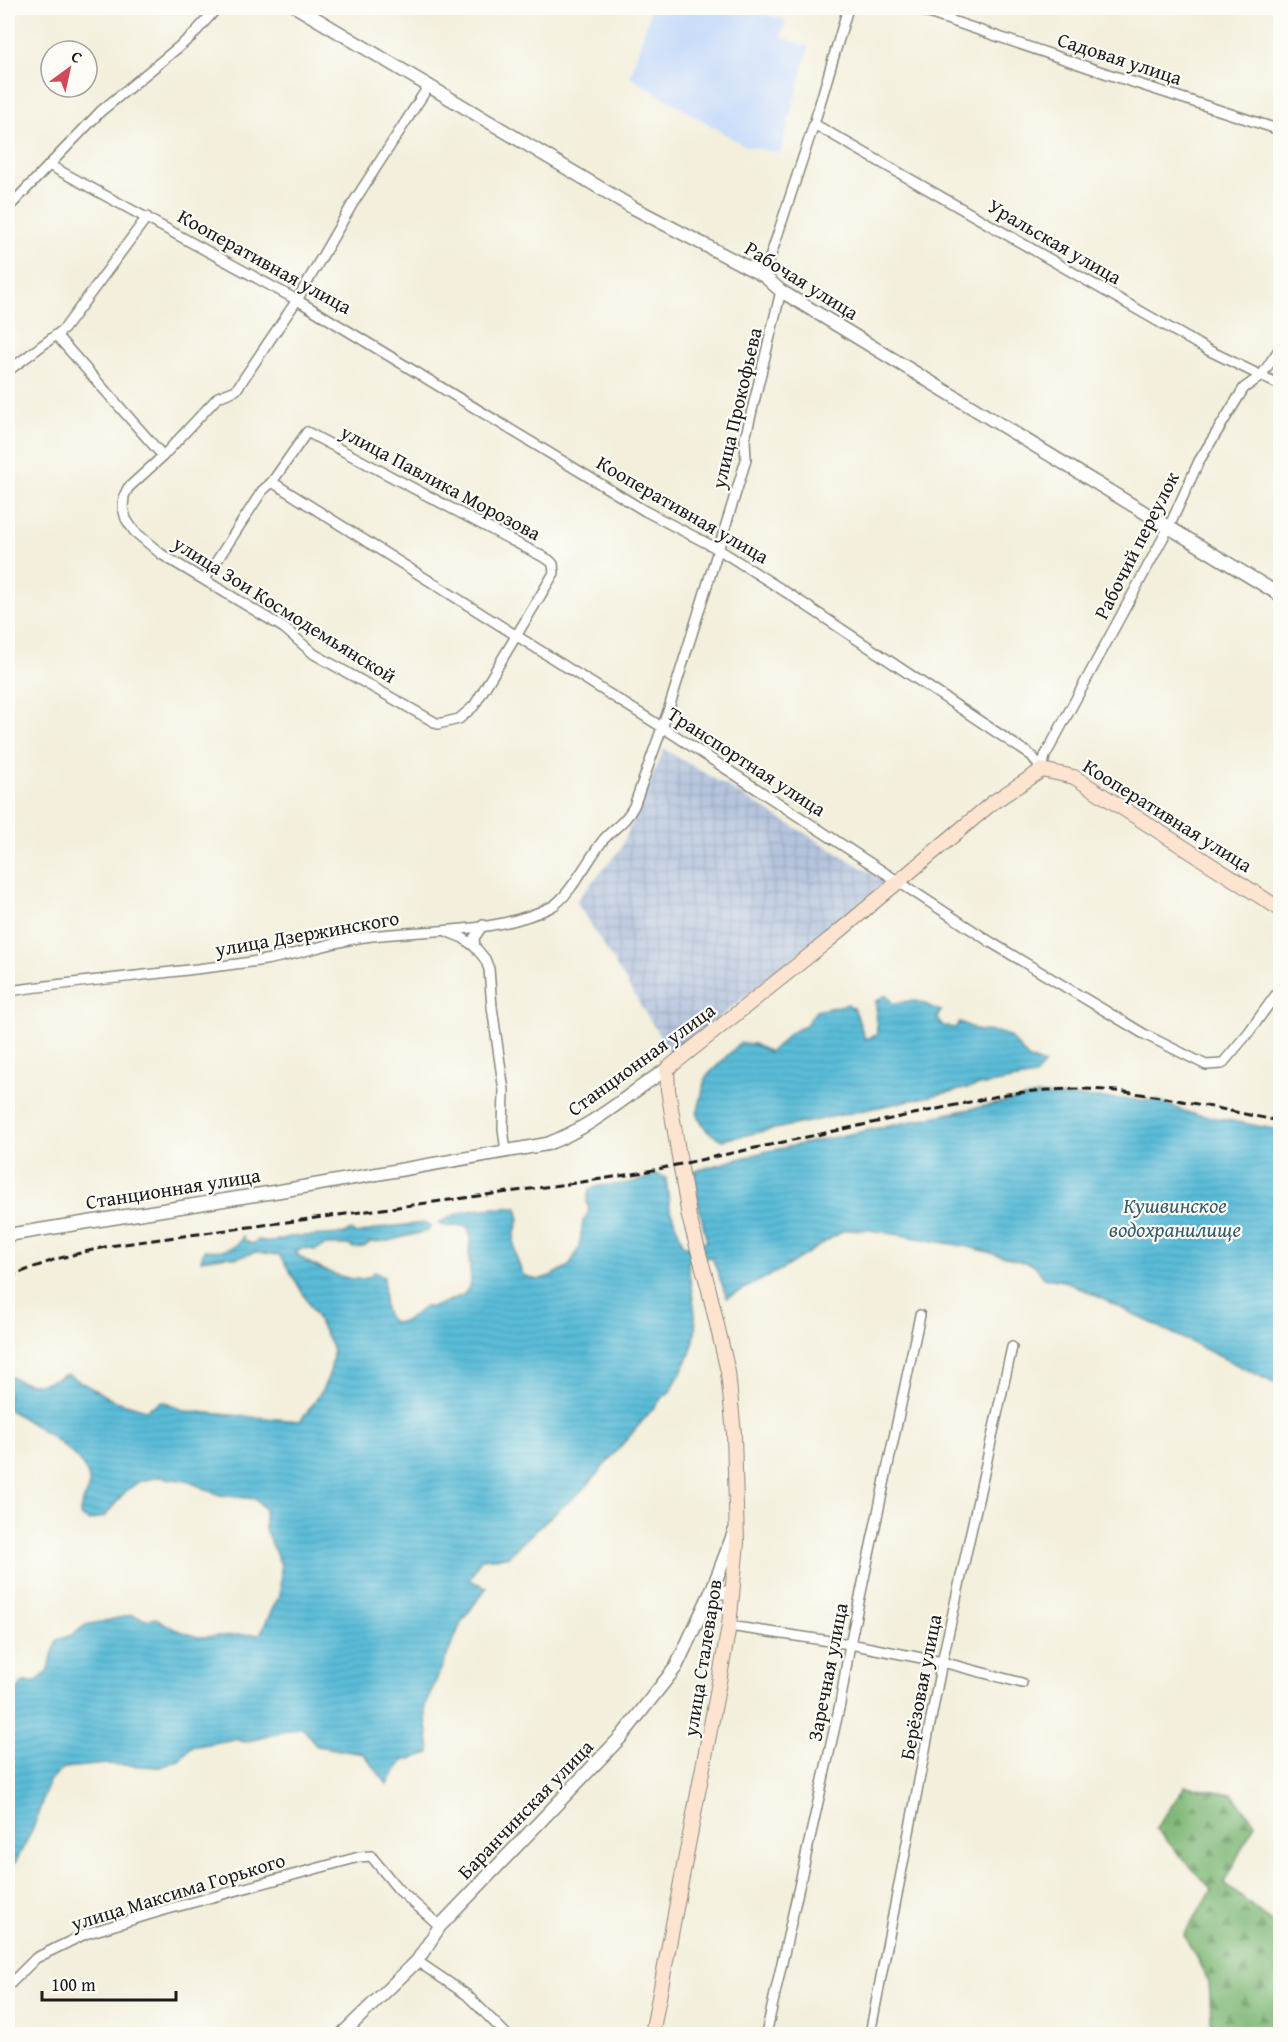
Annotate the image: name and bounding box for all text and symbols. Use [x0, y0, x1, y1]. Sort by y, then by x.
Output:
street label: Садовая улица [1054, 24, 1186, 92]
north arrow [39, 39, 99, 99]
text: С [67, 44, 87, 69]
street label: Уральская улица [983, 191, 1128, 291]
street label: Кооперативная улица [173, 201, 358, 321]
street label: Рабочая улица [739, 233, 865, 327]
street label: улица Прокофьева [703, 324, 769, 492]
street label: улица Павлика Морозова [335, 416, 547, 547]
street label: Кооперативная улица [591, 448, 775, 570]
street label: Рабочий переулок [1086, 466, 1186, 624]
street label: улица Зои Космодемьянской [167, 528, 402, 690]
street label: Транспортная улица [662, 699, 832, 823]
street label: Кооперативная улица [1078, 751, 1259, 879]
street label: улица Дзержинского [212, 903, 401, 964]
street label: Станционная улица [561, 995, 721, 1123]
street label: Станционная улица [84, 1160, 263, 1216]
water label: Кушвинское водохранилище [1109, 1190, 1241, 1245]
street label: улица Сталеваров [675, 1577, 729, 1740]
street label: Заречная улица [799, 1600, 855, 1744]
street label: Берёзовая улица [892, 1611, 948, 1762]
street label: Баранчинская улица [451, 1732, 600, 1885]
street label: улица Максима Горького [66, 1845, 289, 1938]
scale bar [42, 1964, 176, 2002]
text: 100 m [51, 1971, 96, 1998]

